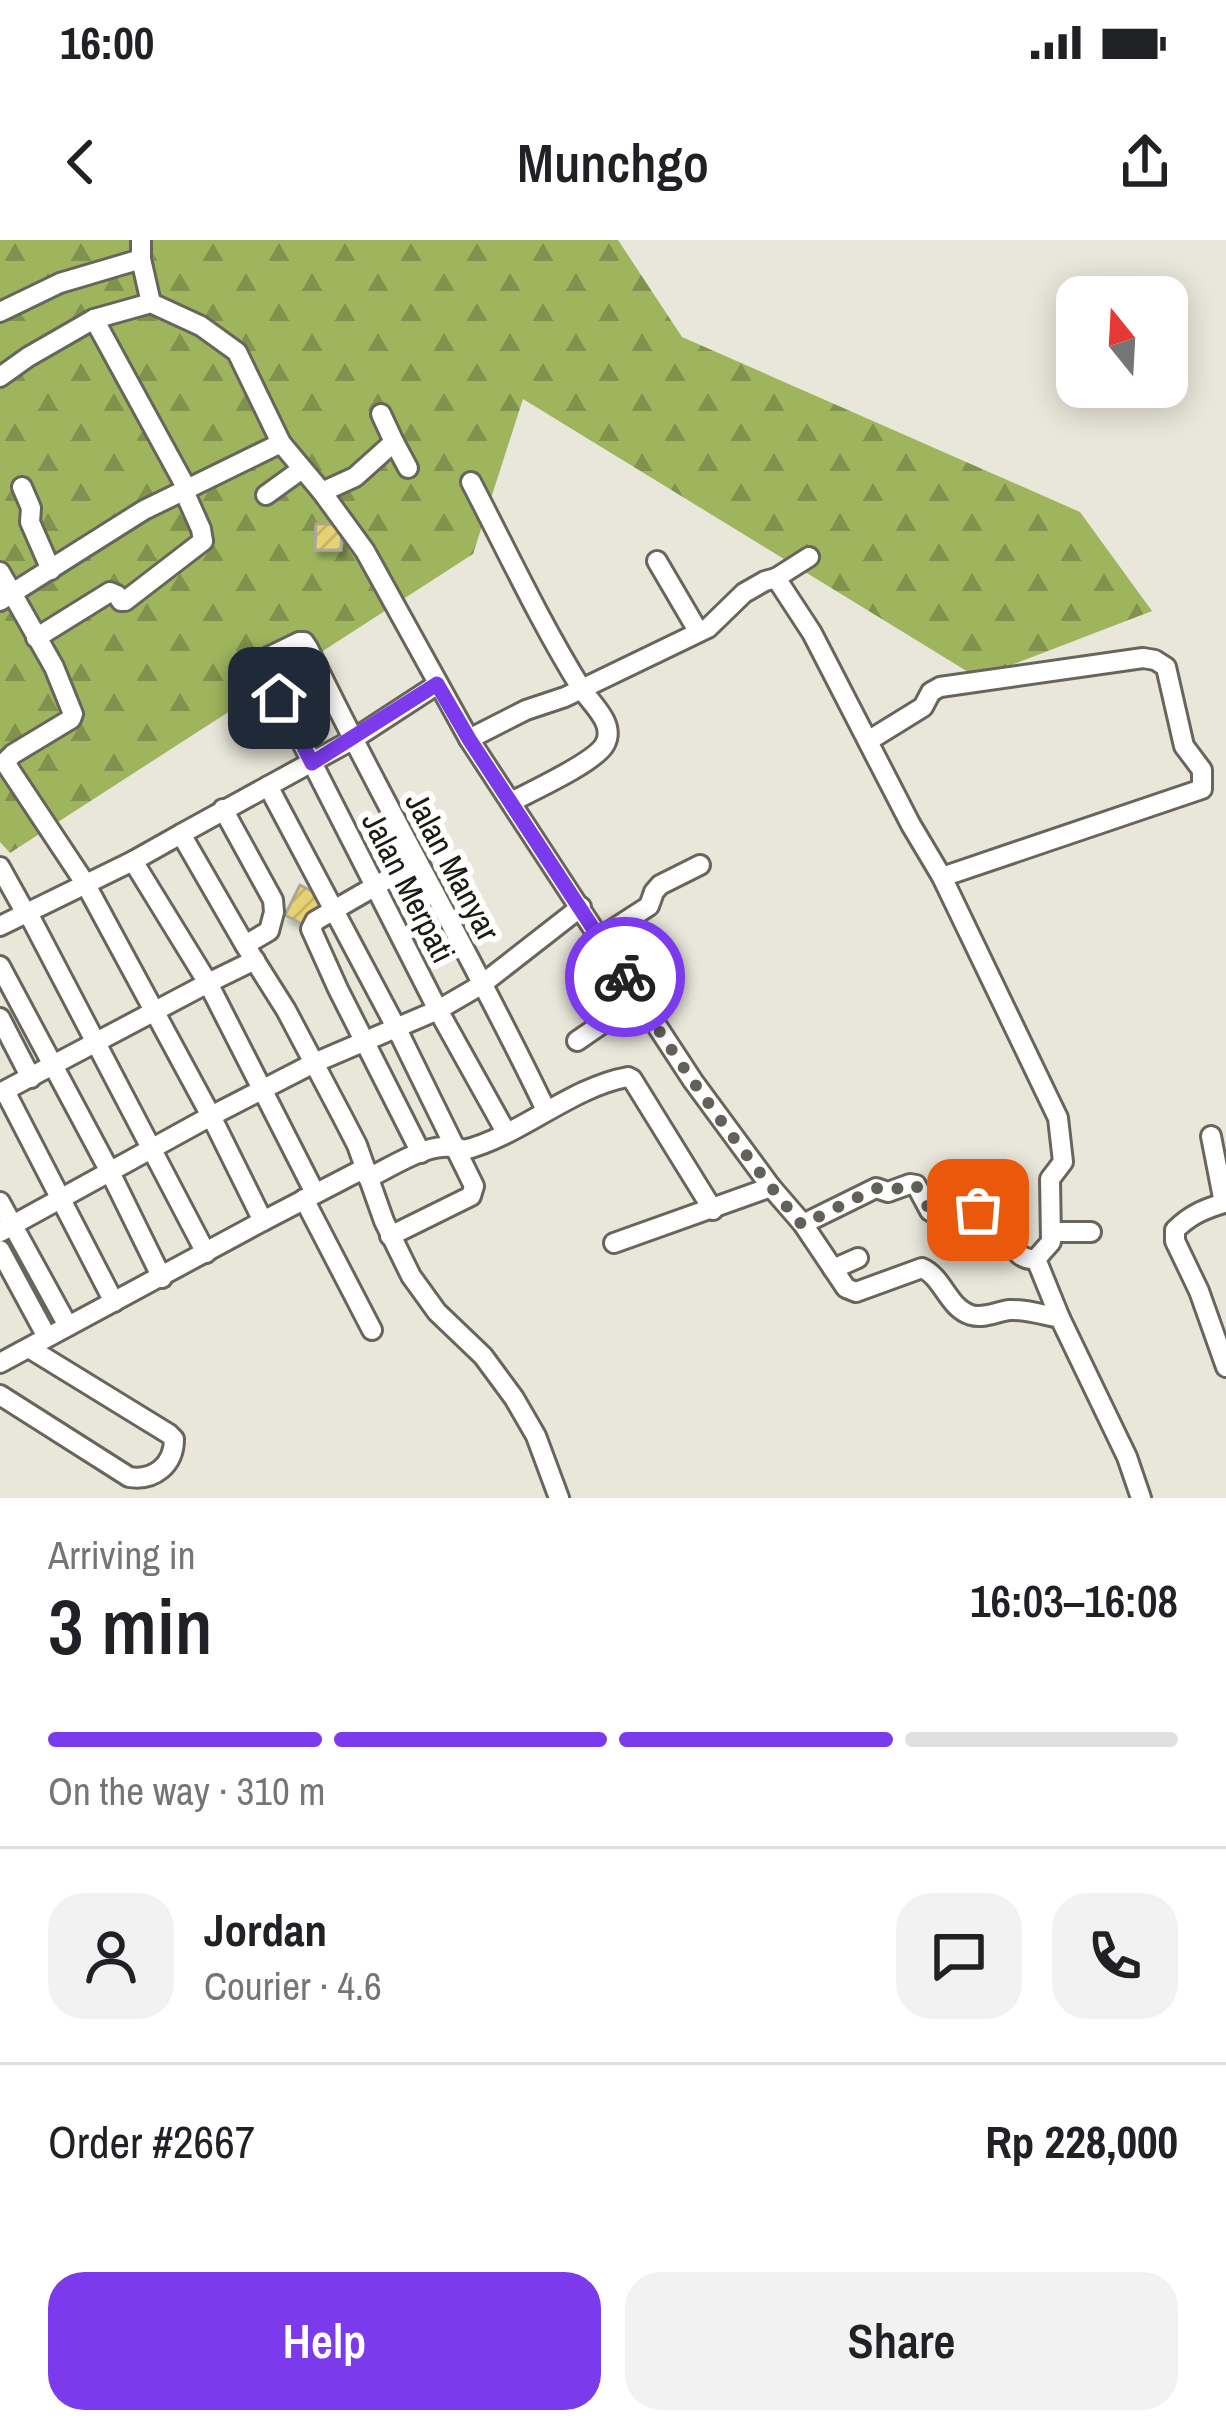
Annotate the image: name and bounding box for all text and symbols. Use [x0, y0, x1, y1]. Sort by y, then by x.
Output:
text: 16:00 [60, 12, 154, 73]
text: Munchgo [517, 126, 709, 199]
icon: back [48, 129, 114, 195]
icon: share [1112, 129, 1178, 195]
north arrow [1056, 276, 1188, 408]
map controls [1056, 276, 1188, 408]
pin [228, 647, 330, 749]
icon: home [246, 665, 312, 731]
street label: Jalan Manyar [395, 784, 511, 948]
street label: Jalan Merpati [352, 804, 466, 970]
courier [565, 917, 685, 1037]
icon: bike [592, 944, 658, 1010]
pin [927, 1159, 1029, 1261]
icon: bag [945, 1177, 1011, 1243]
text: Arriving in [48, 1529, 196, 1581]
text: 16:03–16:08 [970, 1570, 1178, 1631]
text: 3 min [48, 1573, 213, 1678]
text: On the way · 310 m [48, 1765, 325, 1817]
button: person [48, 1893, 174, 2019]
button: chat [896, 1893, 1022, 2019]
button: phone [1052, 1893, 1178, 2019]
text: Jordan [204, 1899, 327, 1960]
text: Courier · 4.6 [204, 1960, 382, 2012]
text: Order #2667 [48, 2111, 255, 2172]
text: Rp 228,000 [985, 2111, 1178, 2172]
button: Help [48, 2272, 601, 2410]
button: Share [625, 2272, 1178, 2410]

